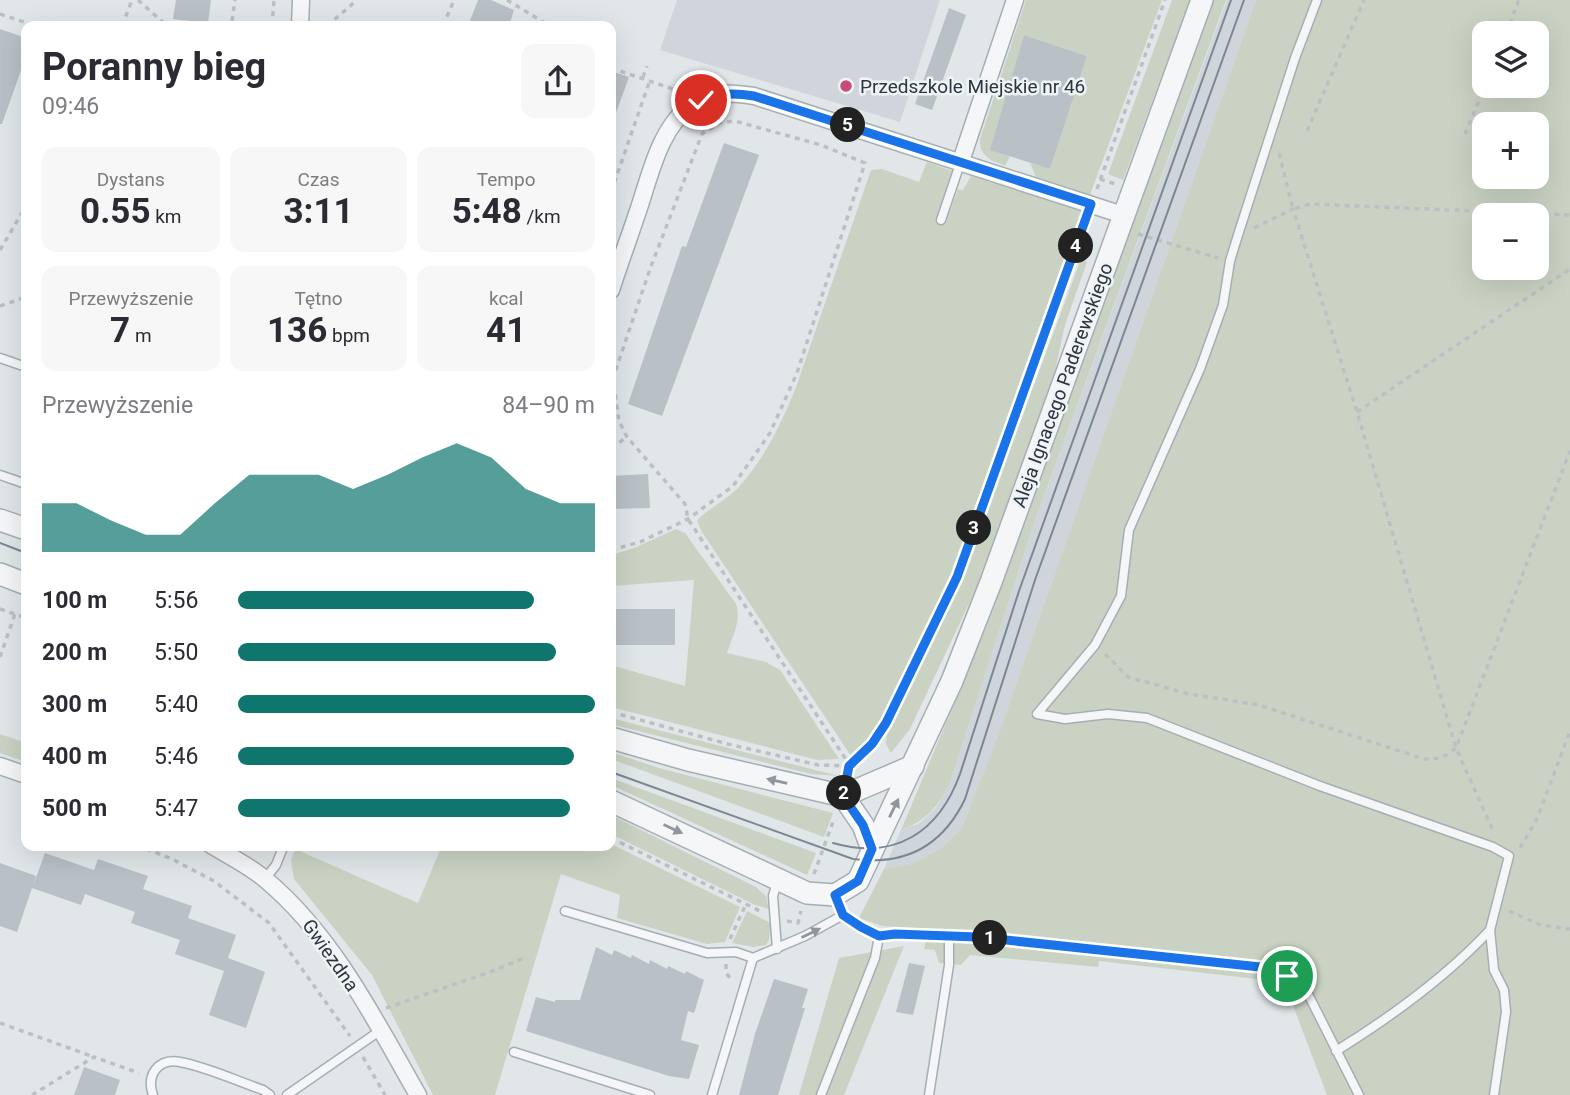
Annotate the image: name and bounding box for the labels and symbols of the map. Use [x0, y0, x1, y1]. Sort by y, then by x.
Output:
pin [671, 70, 731, 130]
place label: Przedszkole Miejskie nr 46 [860, 75, 1085, 98]
marker: Przedszkole Miejskie nr 46 [838, 78, 854, 94]
pin: 5 [830, 108, 866, 142]
pin: 4 [1058, 229, 1094, 264]
street label: Aleja Ignacego Paderewskiego [1007, 260, 1118, 511]
pin: 3 [956, 510, 992, 546]
one-way arrow [765, 775, 787, 786]
pin: 2 [826, 776, 862, 810]
one-way arrow [888, 798, 899, 818]
one-way arrow [663, 823, 683, 835]
street label: Gwiezdna [297, 915, 364, 996]
pin: 1 [972, 920, 1007, 956]
one-way arrow [801, 928, 821, 939]
pin [1257, 946, 1317, 1006]

